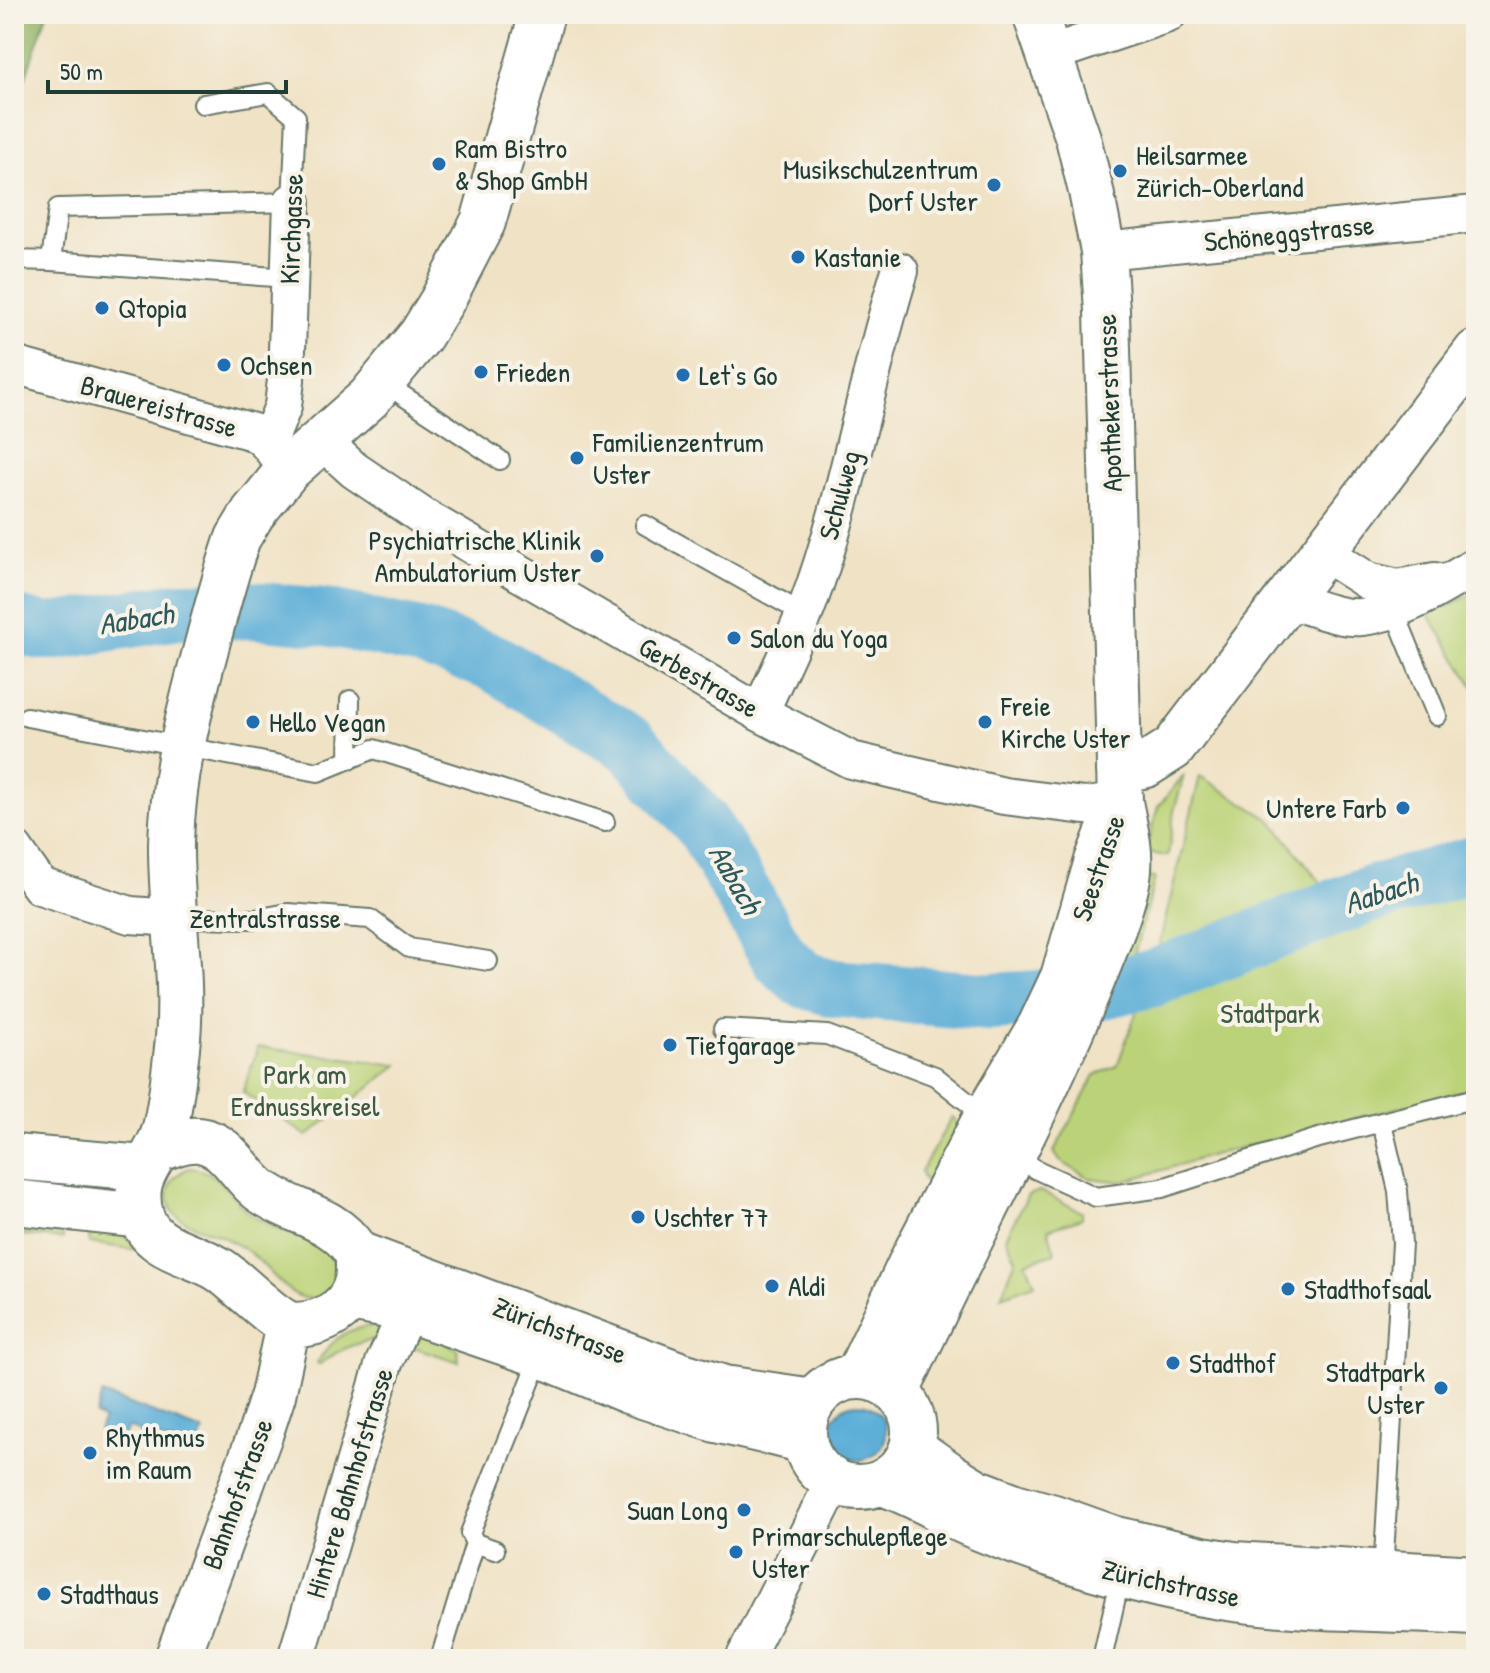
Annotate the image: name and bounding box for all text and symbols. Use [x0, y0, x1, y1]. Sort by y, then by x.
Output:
scale bar [48, 44, 286, 94]
text: 50 m [60, 55, 103, 87]
place label: Ram Bistro & Shop GmbH [455, 129, 588, 199]
place label: Heilsarmee Zürich-Oberland [1136, 136, 1303, 206]
place label: Musikschulzentrum Dorf Uster [783, 150, 978, 220]
marker: Ram Bistro & Shop GmbH [430, 155, 448, 173]
marker: Heilsarmee Zürich-Oberland [1111, 162, 1129, 180]
street label: Kirchgasse [270, 173, 312, 285]
marker: Musikschulzentrum Dorf Uster [985, 176, 1003, 194]
street label: Schöneggstrasse [1202, 205, 1376, 261]
place label: Kastanie [814, 238, 901, 276]
marker: Kastanie [789, 248, 807, 266]
place label: Qtopia [118, 289, 187, 327]
marker: Qtopia [93, 299, 111, 317]
street label: Apothekerstrasse [1087, 313, 1131, 493]
place label: Ochsen [240, 346, 313, 384]
place label: Frieden [496, 353, 570, 391]
marker: Ochsen [215, 356, 233, 374]
place label: Let‘s Go [699, 356, 777, 394]
marker: Frieden [472, 363, 490, 381]
street label: Brauereistrasse [76, 365, 242, 447]
marker: Let‘s Go [674, 366, 692, 384]
place label: Familienzentrum Uster [592, 423, 764, 493]
street label: Schulweg [809, 446, 869, 544]
marker: Familienzentrum Uster [568, 449, 586, 467]
place label: Psychiatrische Klinik Ambulatorium Uster [368, 521, 581, 591]
marker: Psychiatrische Klinik Ambulatorium Uster [588, 547, 606, 565]
water label: Aabach [96, 592, 178, 644]
place label: Salon du Yoga [750, 619, 887, 657]
street label: Gerbestrasse [632, 627, 766, 727]
marker: Salon du Yoga [725, 629, 743, 647]
place label: Freie Kirche Uster [1000, 687, 1131, 757]
place label: Hello Vegan [269, 703, 386, 741]
marker: Hello Vegan [244, 713, 262, 731]
marker: Freie Kirche Uster [976, 713, 994, 731]
place label: Untere Farb [1266, 789, 1387, 827]
marker: Untere Farb [1394, 799, 1412, 817]
street label: Seestrasse [1062, 810, 1134, 926]
water label: Aabach [700, 836, 773, 923]
water label: Aabach [1339, 861, 1425, 923]
street label: Zentralstrasse [189, 899, 341, 937]
park label: Stadtpark [1220, 994, 1320, 1032]
place label: Tiefgarage [686, 1026, 795, 1064]
marker: Tiefgarage [661, 1036, 679, 1054]
park label: Park am Erdnusskreisel [231, 1055, 380, 1125]
place label: Uschter 77 [654, 1198, 769, 1236]
marker: Uschter 77 [629, 1208, 647, 1226]
place label: Aldi [788, 1267, 826, 1305]
place label: Stadthofsaal [1304, 1270, 1432, 1308]
marker: Aldi [763, 1277, 781, 1295]
marker: Stadthofsaal [1279, 1280, 1297, 1298]
street label: Zürichstrasse [488, 1287, 632, 1373]
place label: Stadthof [1189, 1344, 1276, 1382]
place label: Stadtpark Uster [1326, 1353, 1425, 1423]
marker: Stadthof [1164, 1354, 1182, 1372]
street label: Hintere Bahnhofstrasse [296, 1363, 402, 1603]
marker: Stadtpark Uster [1432, 1379, 1450, 1397]
street label: Bahnhofstrasse [192, 1413, 282, 1575]
place label: Rhythmus im Raum [106, 1418, 205, 1488]
marker: Rhythmus im Raum [81, 1444, 99, 1462]
place label: Suan Long [627, 1491, 728, 1529]
marker: Suan Long [735, 1501, 753, 1519]
place label: Primarschulepflege Uster [752, 1517, 948, 1587]
marker: Primarschulepflege Uster [727, 1543, 745, 1561]
street label: Zürichstrasse [1099, 1550, 1243, 1616]
place label: Stadthaus [60, 1575, 159, 1613]
marker: Stadthaus [35, 1585, 53, 1603]

